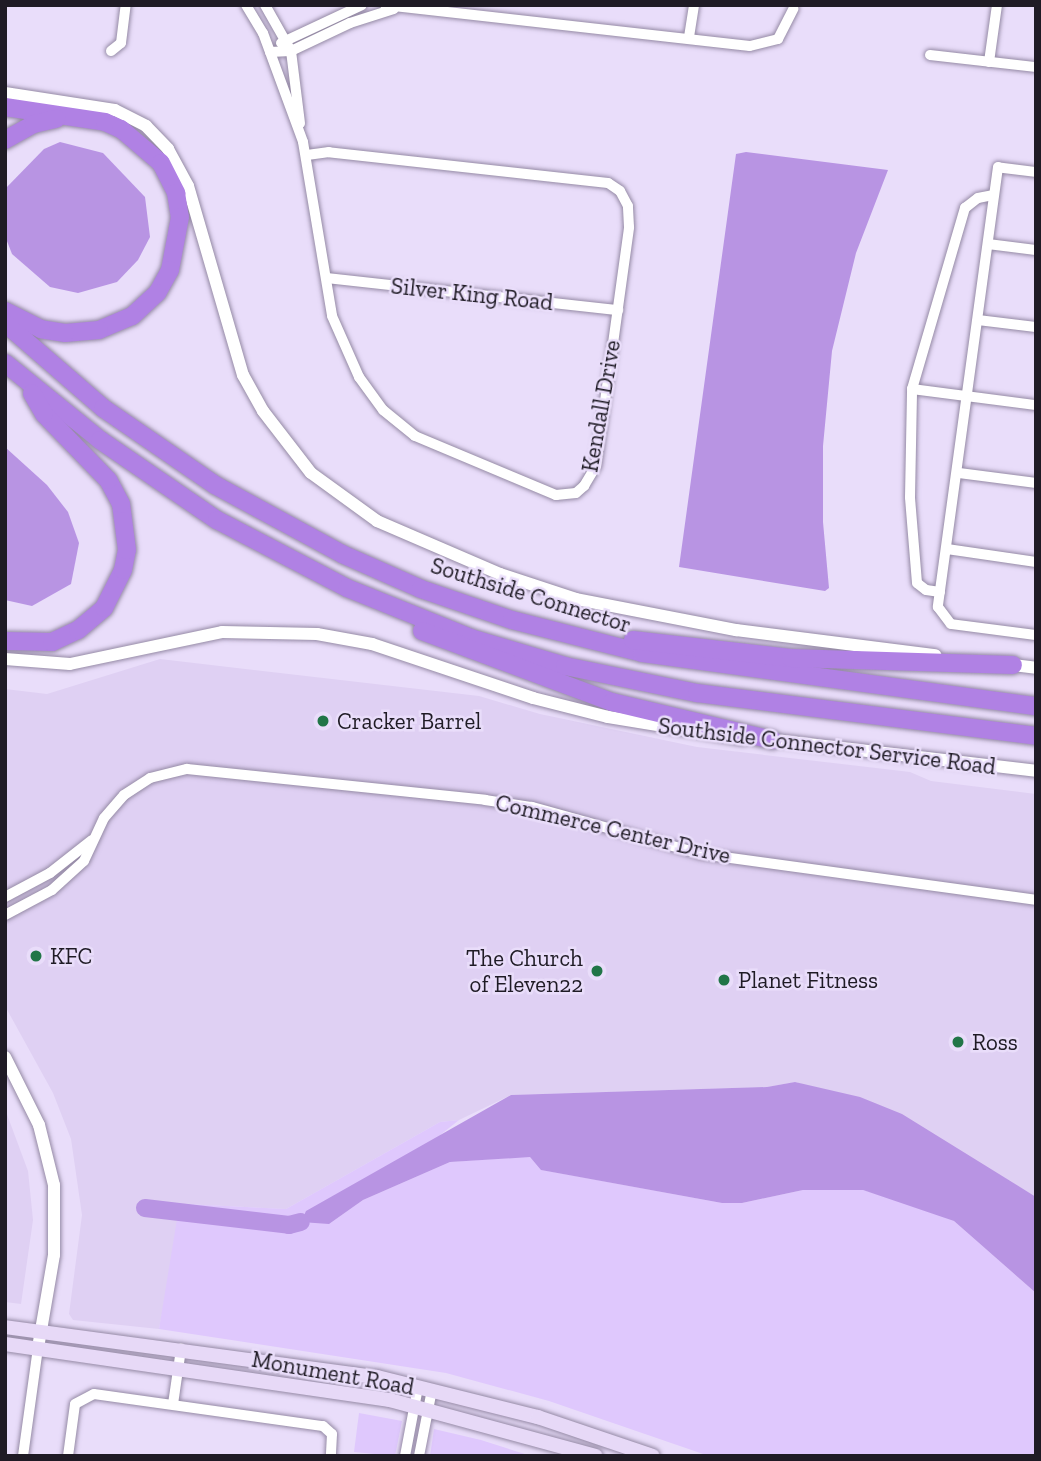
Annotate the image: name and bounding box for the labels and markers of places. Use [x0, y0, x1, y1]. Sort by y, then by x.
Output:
place label: Cracker Barrel [337, 707, 482, 735]
marker: Cracker Barrel [315, 713, 331, 729]
place label: KFC [50, 942, 92, 970]
place label: The Church of Eleven22 [466, 944, 583, 998]
marker: KFC [28, 948, 44, 964]
marker: The Church of Eleven22 [589, 963, 605, 979]
place label: Planet Fitness [738, 966, 878, 994]
marker: Planet Fitness [716, 972, 732, 988]
place label: Ross [972, 1028, 1018, 1056]
marker: Ross [950, 1034, 966, 1050]

